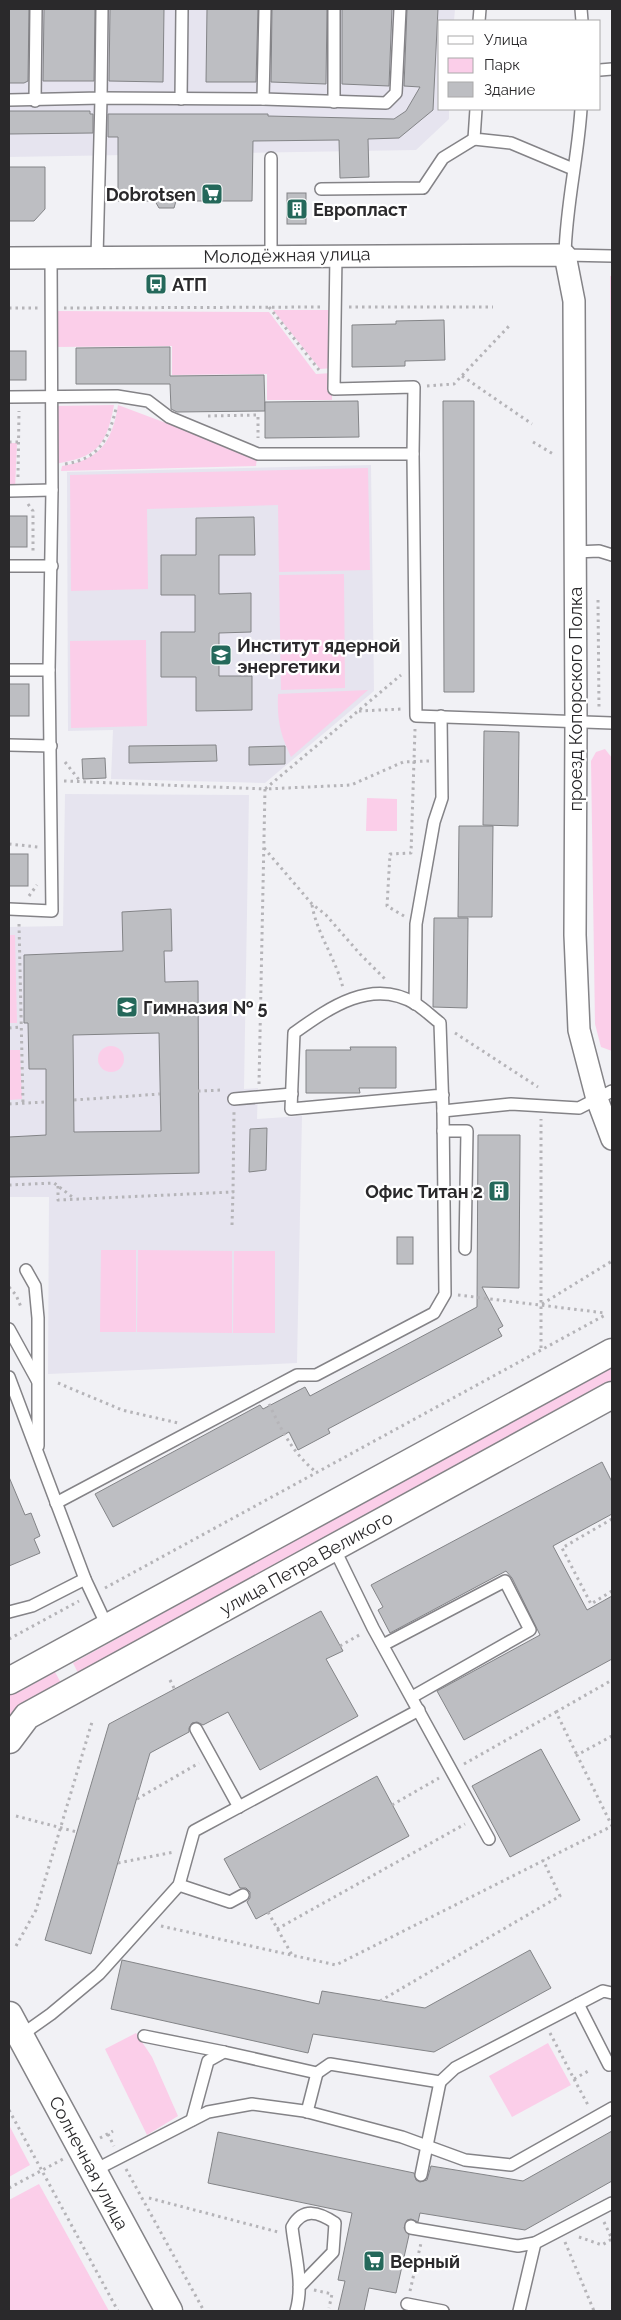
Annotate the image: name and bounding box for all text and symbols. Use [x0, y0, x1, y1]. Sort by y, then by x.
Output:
legend [438, 20, 601, 110]
text: Улица [484, 31, 528, 49]
text: Парк [484, 56, 520, 74]
text: Здание [484, 81, 536, 99]
supermarket icon: Dobrotsen [200, 182, 224, 206]
place label: Dobrotsen [106, 184, 196, 205]
building icon: Европласт [285, 197, 309, 221]
place label: Европласт [313, 199, 407, 220]
street label: Молодёжная улица [203, 243, 371, 267]
bus stop icon: АТП [144, 272, 168, 296]
place label: АТП [172, 274, 207, 295]
street label: проезд Копорского Полка [565, 587, 586, 811]
place label: Институт ядерной энергетики [237, 635, 400, 677]
school or university icon: Институт ядерной энергетики [209, 643, 233, 667]
school or university icon: Гимназия № 5 [115, 995, 139, 1019]
place label: Гимназия № 5 [143, 997, 268, 1018]
building icon: Офис Титан 2 [487, 1179, 511, 1203]
place label: Офис Титан 2 [365, 1181, 483, 1202]
street label: улица Петра Великого [216, 1507, 396, 1619]
street label: Солнечная улица [45, 2093, 133, 2233]
supermarket icon: Верный [362, 2249, 386, 2273]
place label: Верный [390, 2251, 460, 2272]

